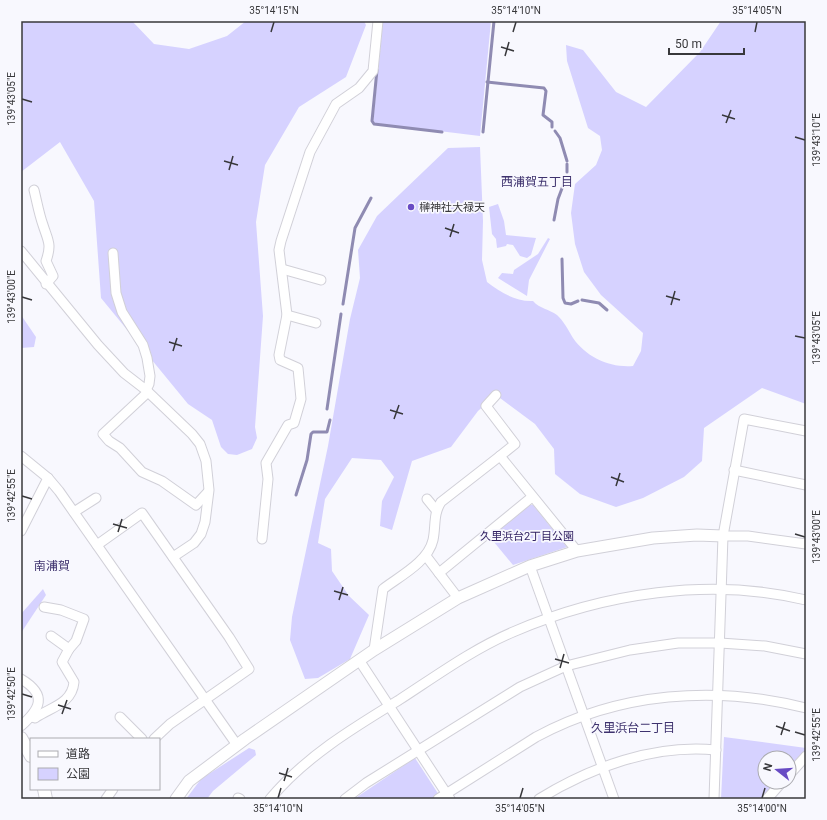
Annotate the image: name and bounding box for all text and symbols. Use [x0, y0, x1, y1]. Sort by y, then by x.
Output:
text: 35°14'15"N [249, 5, 299, 16]
text: 35°14'10"N [491, 5, 541, 16]
text: 35°14'05"N [732, 5, 782, 16]
scale bar [669, 30, 744, 56]
text: 50 m [675, 37, 702, 51]
text: 139°43'05"E [6, 72, 17, 126]
text: 139°43'10"E [811, 113, 822, 167]
district label: 西浦賀五丁目 [501, 175, 573, 189]
place label: 榊神社大禄天 [419, 201, 485, 214]
marker: 榊神社大禄天 [406, 202, 416, 212]
text: 139°43'00"E [6, 270, 17, 324]
text: 139°43'05"E [811, 311, 822, 365]
text: 139°42'55"E [6, 469, 17, 523]
text: 139°43'00"E [811, 510, 822, 564]
park label: 久里浜台2丁目公園 [480, 530, 574, 543]
district label: 南浦賀 [34, 559, 70, 573]
text: 139°42'50"E [6, 667, 17, 721]
text: 139°42'55"E [811, 708, 822, 762]
district label: 久里浜台二丁目 [591, 721, 675, 735]
legend [30, 738, 160, 790]
text: 道路 [66, 747, 90, 761]
north arrow [757, 750, 797, 790]
text: N [761, 761, 775, 773]
text: 公園 [66, 767, 90, 781]
text: 35°14'10"N [253, 803, 303, 814]
text: 35°14'05"N [495, 803, 545, 814]
text: 35°14'00"N [737, 803, 787, 814]

